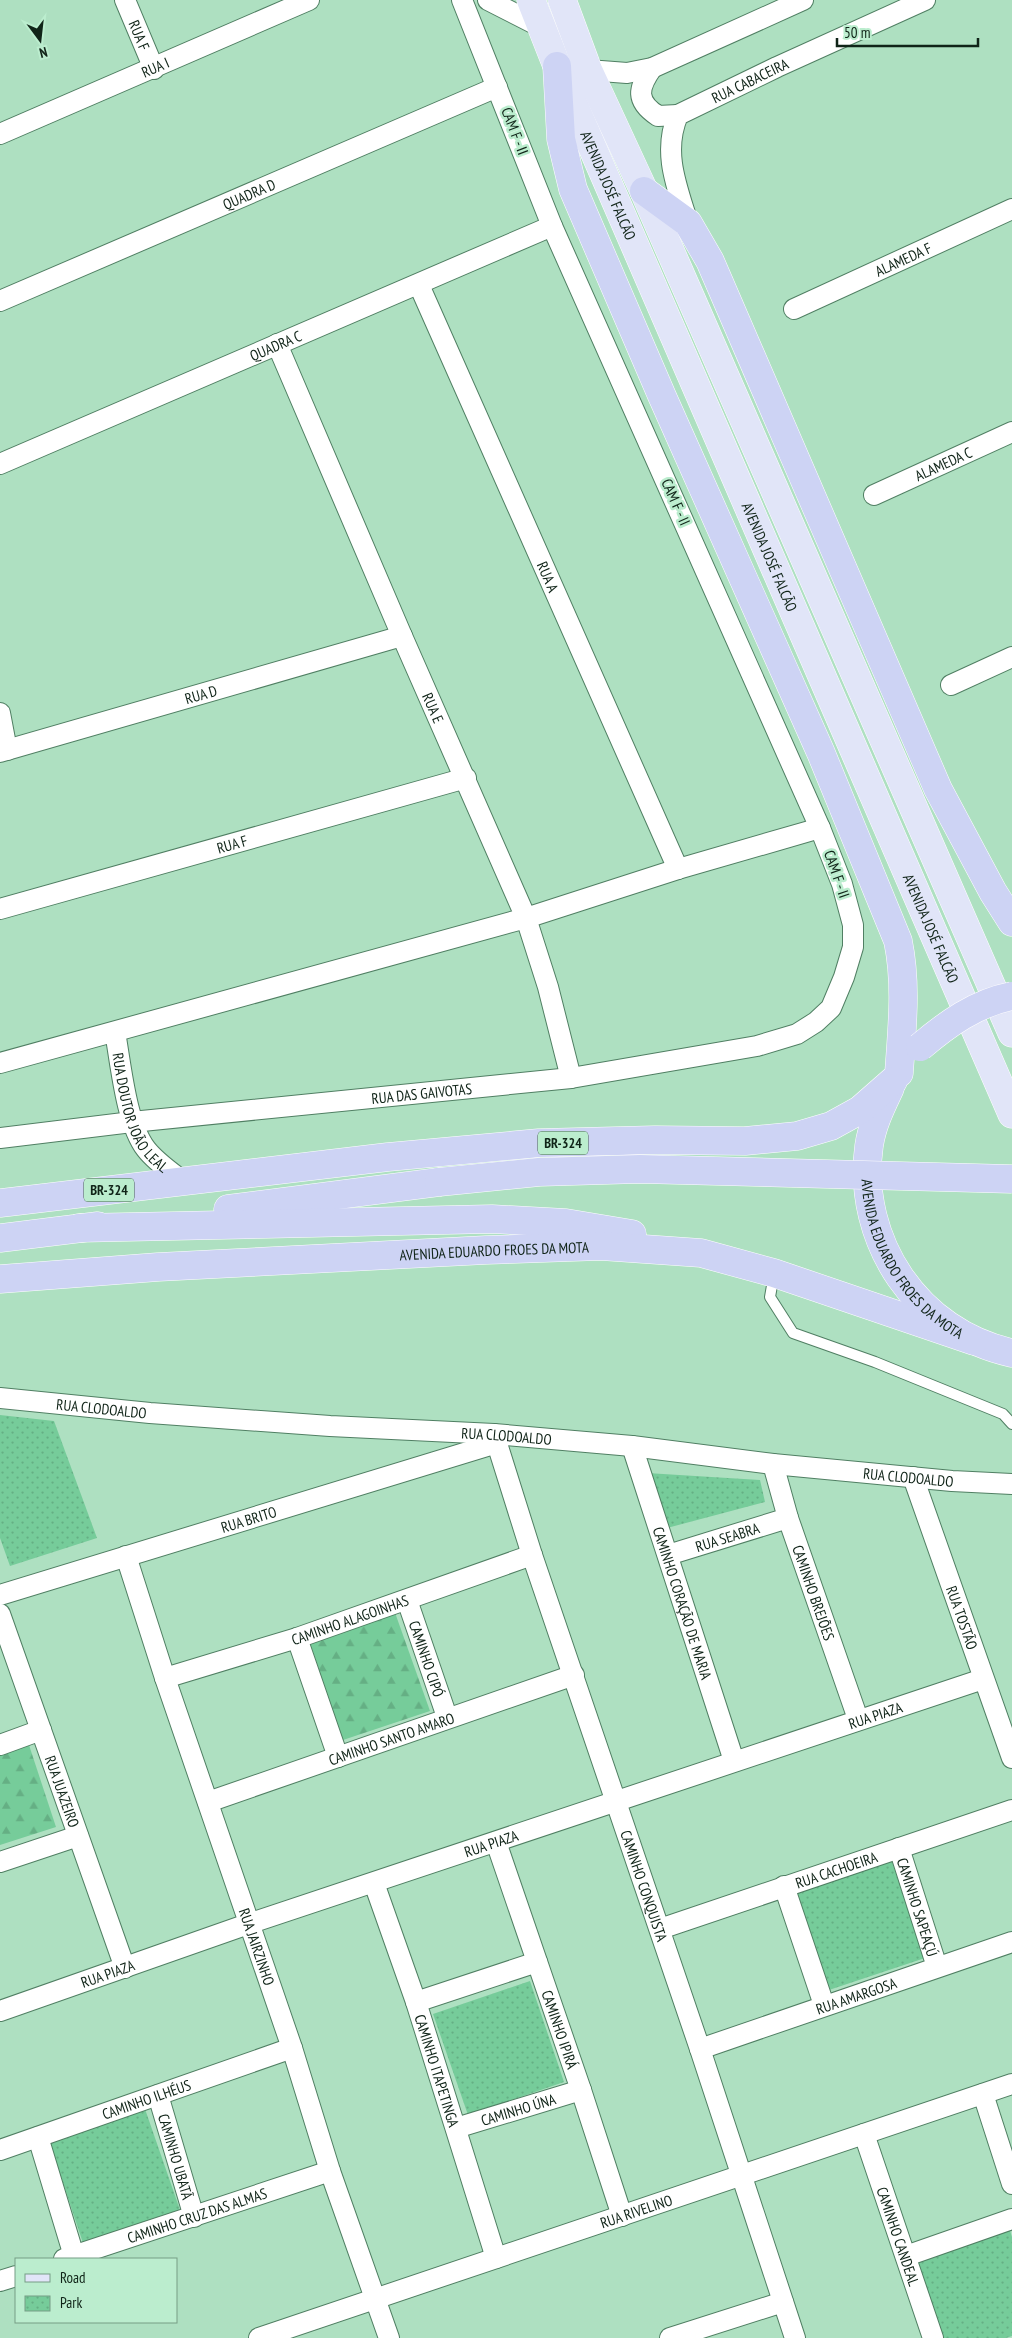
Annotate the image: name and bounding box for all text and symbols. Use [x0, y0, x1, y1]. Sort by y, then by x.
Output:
north arrow [15, 15, 65, 65]
scale bar [837, 15, 978, 47]
street label: RUA F [125, 17, 154, 53]
text: 50 m [844, 23, 870, 42]
text: N [37, 43, 49, 62]
street label: RUA I [138, 52, 172, 81]
street label: RUA CABACEIRA [708, 53, 792, 107]
street label: CAM F - II [497, 105, 533, 157]
street label: AVENIDA JOSÉ FALCÃO [577, 128, 641, 243]
street label: QUADRA D [220, 174, 278, 214]
street label: ALAMEDA F [872, 238, 934, 280]
street label: QUADRA C [247, 326, 304, 365]
street label: ALAMEDA C [912, 442, 975, 485]
street label: CAM F - II [657, 476, 695, 528]
street label: AVENIDA JOSÉ FALCÃO [738, 499, 802, 614]
street label: RUA A [533, 558, 564, 596]
street label: RUA D [182, 680, 219, 708]
street label: RUA E [419, 690, 449, 726]
street label: RUA F [214, 830, 250, 857]
street label: CAM F - II [820, 848, 854, 900]
street label: AVENIDA JOSÉ FALCÃO [899, 871, 963, 986]
street label: RUA DOUTOR JOÃO LEAL [109, 1051, 173, 1177]
street label: RUA DAS GAIVOTAS [370, 1078, 473, 1107]
road number: BR-324 [538, 1132, 588, 1154]
road number: BR-324 [84, 1178, 134, 1202]
street label: AVENIDA EDUARDO FROES DA MOTA [858, 1179, 968, 1343]
street label: AVENIDA EDUARDO FROES DA MOTA [399, 1237, 590, 1264]
street label: RUA CLODOALDO [55, 1394, 148, 1422]
street label: RUA CLODOALDO [461, 1423, 553, 1448]
street label: RUA CLODOALDO [862, 1463, 954, 1491]
street label: RUA BRITO [219, 1502, 279, 1536]
street label: RUA SEABRA [693, 1518, 762, 1556]
street label: CAMINHO CORAÇÃO DE MARIA [649, 1524, 717, 1683]
street label: CAMINHO BREJÕES [789, 1542, 839, 1643]
street label: RUA TOSTÃO [943, 1583, 982, 1652]
street label: CAMINHO ALAGOINHAS [289, 1590, 411, 1649]
street label: CAMINHO CIPÓ [405, 1618, 449, 1699]
street label: RUA PIAZA [846, 1697, 905, 1733]
street label: CAMINHO SANTO AMARO [326, 1708, 457, 1769]
street label: RUA JUAZEIRO [41, 1753, 84, 1830]
street label: RUA PIAZA [462, 1825, 521, 1861]
street label: CAMINHO CONQUISTA [617, 1828, 672, 1944]
street label: RUA CACHOEIRA [793, 1847, 880, 1892]
street label: CAMINHO SAPEAÇÚ [893, 1855, 942, 1959]
street label: RUA JAIRZINHO [235, 1905, 279, 1988]
street label: RUA PIAZA [78, 1955, 138, 1991]
street label: RUA AMARGOSA [813, 1973, 900, 2018]
street label: CAMINHO IPIRÁ [538, 1987, 583, 2072]
street label: CAMINHO ITAPETINGA [411, 2012, 464, 2130]
street label: CAMINHO ILHÉUS [99, 2075, 193, 2123]
street label: CAMINHO ÚNA [478, 2089, 559, 2129]
street label: CAMINHO UBATÃ [154, 2111, 198, 2202]
street label: CAMINHO CRUZ DAS ALMAS [125, 2183, 269, 2247]
street label: CAMINHO CANDEAL [873, 2184, 924, 2289]
street label: RUA RIVELINO [598, 2190, 675, 2232]
legend [15, 2258, 178, 2323]
text: Road [60, 2268, 86, 2287]
text: Park [60, 2293, 82, 2312]

